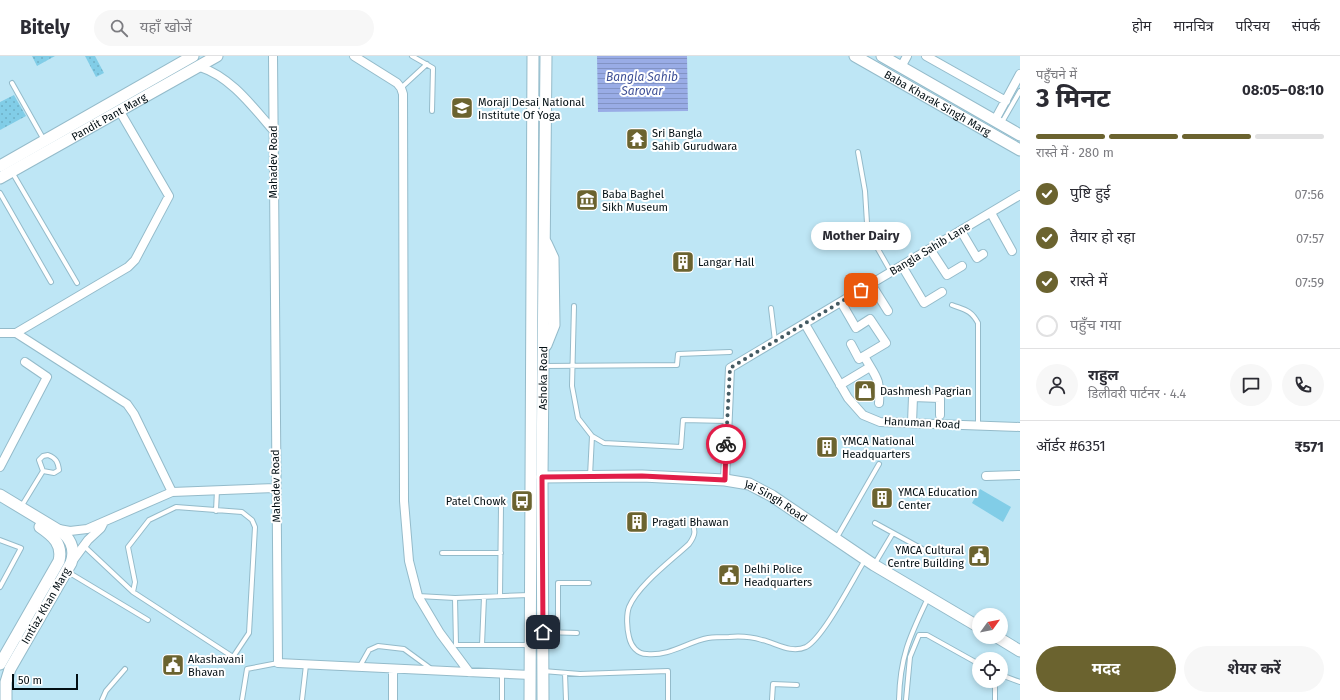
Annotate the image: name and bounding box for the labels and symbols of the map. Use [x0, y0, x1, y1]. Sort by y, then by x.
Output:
street label: Baba Kharak Singh Marg [882, 68, 993, 139]
water label: Bangla Sahib Sarovar [606, 70, 678, 98]
street label: Pandit Pant Marg [69, 90, 149, 143]
school or university icon: Moraji Desai National Institute Of Yoga [449, 95, 475, 121]
place label: Moraji Desai National Institute Of Yoga [478, 96, 584, 122]
street label: Mahadev Road [267, 125, 280, 199]
temple icon: Sri Bangla Sahib Gurudwara [624, 126, 650, 152]
place label: Sri Bangla Sahib Gurudwara [652, 127, 737, 153]
museum icon: Baba Baghel Sikh Museum [574, 187, 600, 213]
place label: Baba Baghel Sikh Museum [602, 188, 668, 214]
street label: Bangla Sahib Lane [887, 220, 973, 278]
callout: Mother Dairy [811, 222, 911, 250]
building icon: Langar Hall [670, 249, 696, 275]
place label: Langar Hall [698, 256, 754, 269]
pin [844, 273, 878, 307]
street label: Ashoka Road [536, 346, 550, 410]
shop icon: Dashmesh Pagrian [852, 378, 878, 404]
place label: Dashmesh Pagrian [880, 385, 972, 398]
street label: Hanuman Road [883, 415, 961, 431]
courier [706, 424, 746, 464]
building icon: YMCA National Headquarters [814, 434, 840, 460]
place label: YMCA National Headquarters [842, 435, 914, 461]
street label: Mahadev Road [269, 449, 283, 523]
street label: Jai Singh Road [744, 477, 810, 525]
building icon: YMCA Education Center [869, 485, 895, 511]
place label: YMCA Education Center [898, 486, 977, 512]
bus stop icon: Patel Chowk [509, 488, 535, 514]
place label: Patel Chowk [446, 495, 506, 508]
building icon: Pragati Bhawan [624, 509, 650, 535]
place label: Pragati Bhawan [652, 516, 729, 529]
public building icon: YMCA Cultural Centre Building [966, 543, 992, 569]
place label: YMCA Cultural Centre Building [888, 544, 964, 570]
public building icon: Delhi Police Headquarters [716, 562, 742, 588]
place label: Delhi Police Headquarters [744, 563, 812, 589]
street label: Imtiaz Khan Marg [19, 565, 73, 647]
north arrow [972, 608, 1008, 644]
pin [526, 615, 560, 649]
public building icon: Akashavani Bhavan [160, 652, 186, 678]
place label: Akashavani Bhavan [188, 653, 244, 679]
scale bar [12, 672, 78, 691]

